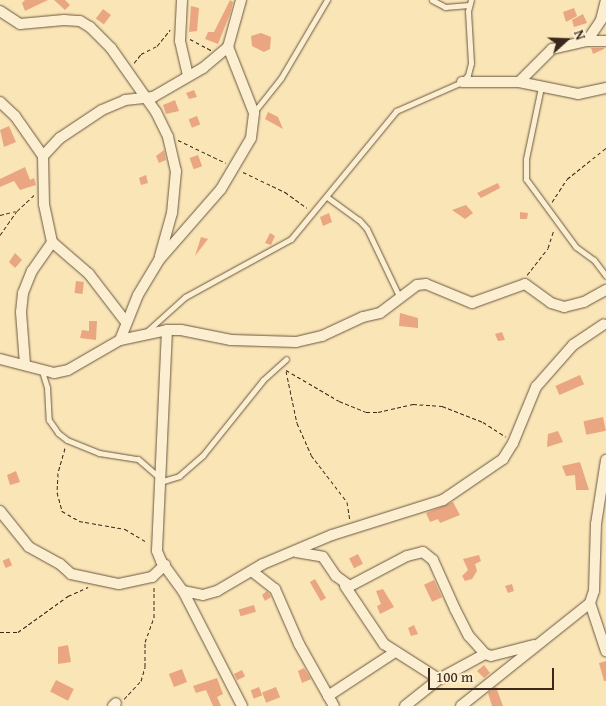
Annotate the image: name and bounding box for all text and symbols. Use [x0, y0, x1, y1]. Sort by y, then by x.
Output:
north arrow [541, 15, 591, 65]
text: N [569, 27, 591, 43]
scale bar [431, 658, 557, 690]
text: 100 m [436, 666, 473, 687]

